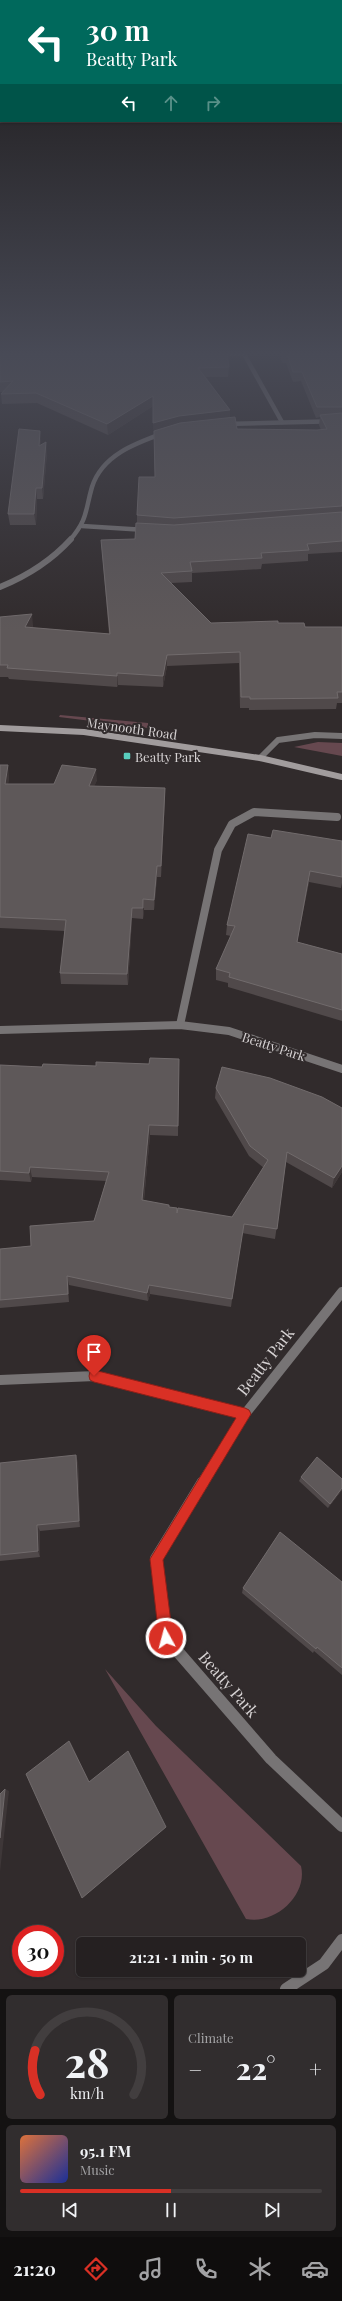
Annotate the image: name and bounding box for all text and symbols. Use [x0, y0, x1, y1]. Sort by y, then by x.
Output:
text: 30 m [86, 11, 150, 48]
icon: left [20, 16, 72, 68]
text: Beatty Park [86, 47, 177, 71]
icon: left [118, 92, 140, 114]
icon: ahead [160, 92, 182, 114]
icon: right [202, 92, 224, 114]
street label: Maynooth Road [86, 713, 179, 743]
place label: Beatty Park [135, 748, 202, 765]
marker: Beatty Park [122, 751, 132, 761]
street label: Beatty Park [240, 1028, 309, 1065]
street label: Beatty Park [232, 1322, 298, 1399]
pin [77, 1335, 111, 1376]
icon: arrive [83, 1341, 105, 1363]
position arrow [145, 1617, 187, 1659]
street label: Beatty Park [194, 1646, 264, 1722]
speed limit sign: 30 [12, 1925, 64, 1977]
text: 21:21 · 1 min · 50 m [129, 1947, 253, 1967]
text: Climate [188, 2029, 234, 2046]
text: 28 [64, 2033, 110, 2088]
text: 22° [236, 2048, 276, 2088]
text: − [188, 2054, 202, 2084]
text: + [309, 2054, 322, 2084]
text: km/h [70, 2084, 105, 2103]
text: 95.1 FM [80, 2141, 131, 2161]
text: Music [80, 2161, 115, 2178]
icon: previous [59, 2199, 81, 2221]
icon: pause [160, 2199, 182, 2221]
icon: next [261, 2199, 283, 2221]
icon: directions [82, 2255, 110, 2283]
icon: music [137, 2255, 165, 2283]
icon: phone [192, 2255, 220, 2283]
icon: climate [246, 2255, 274, 2283]
icon: car [301, 2255, 329, 2283]
text: 21:20 [13, 2257, 56, 2281]

